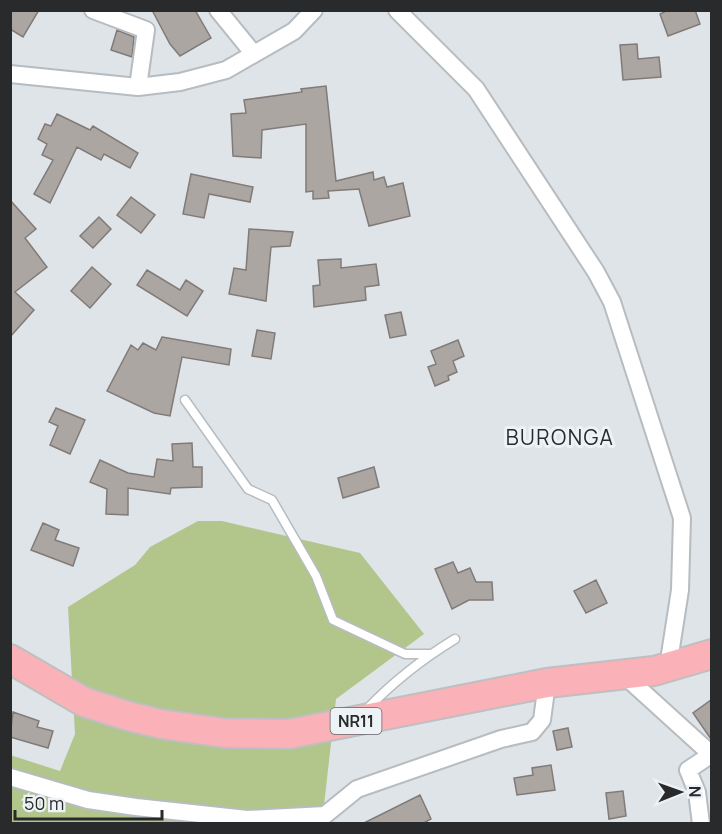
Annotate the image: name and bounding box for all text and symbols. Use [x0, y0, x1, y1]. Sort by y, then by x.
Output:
district label: BURONGA [506, 423, 614, 451]
road number: NR11 [330, 708, 382, 734]
north arrow [650, 762, 710, 822]
scale bar [15, 783, 162, 821]
text: N [684, 786, 706, 798]
text: 50 m [24, 791, 64, 815]

